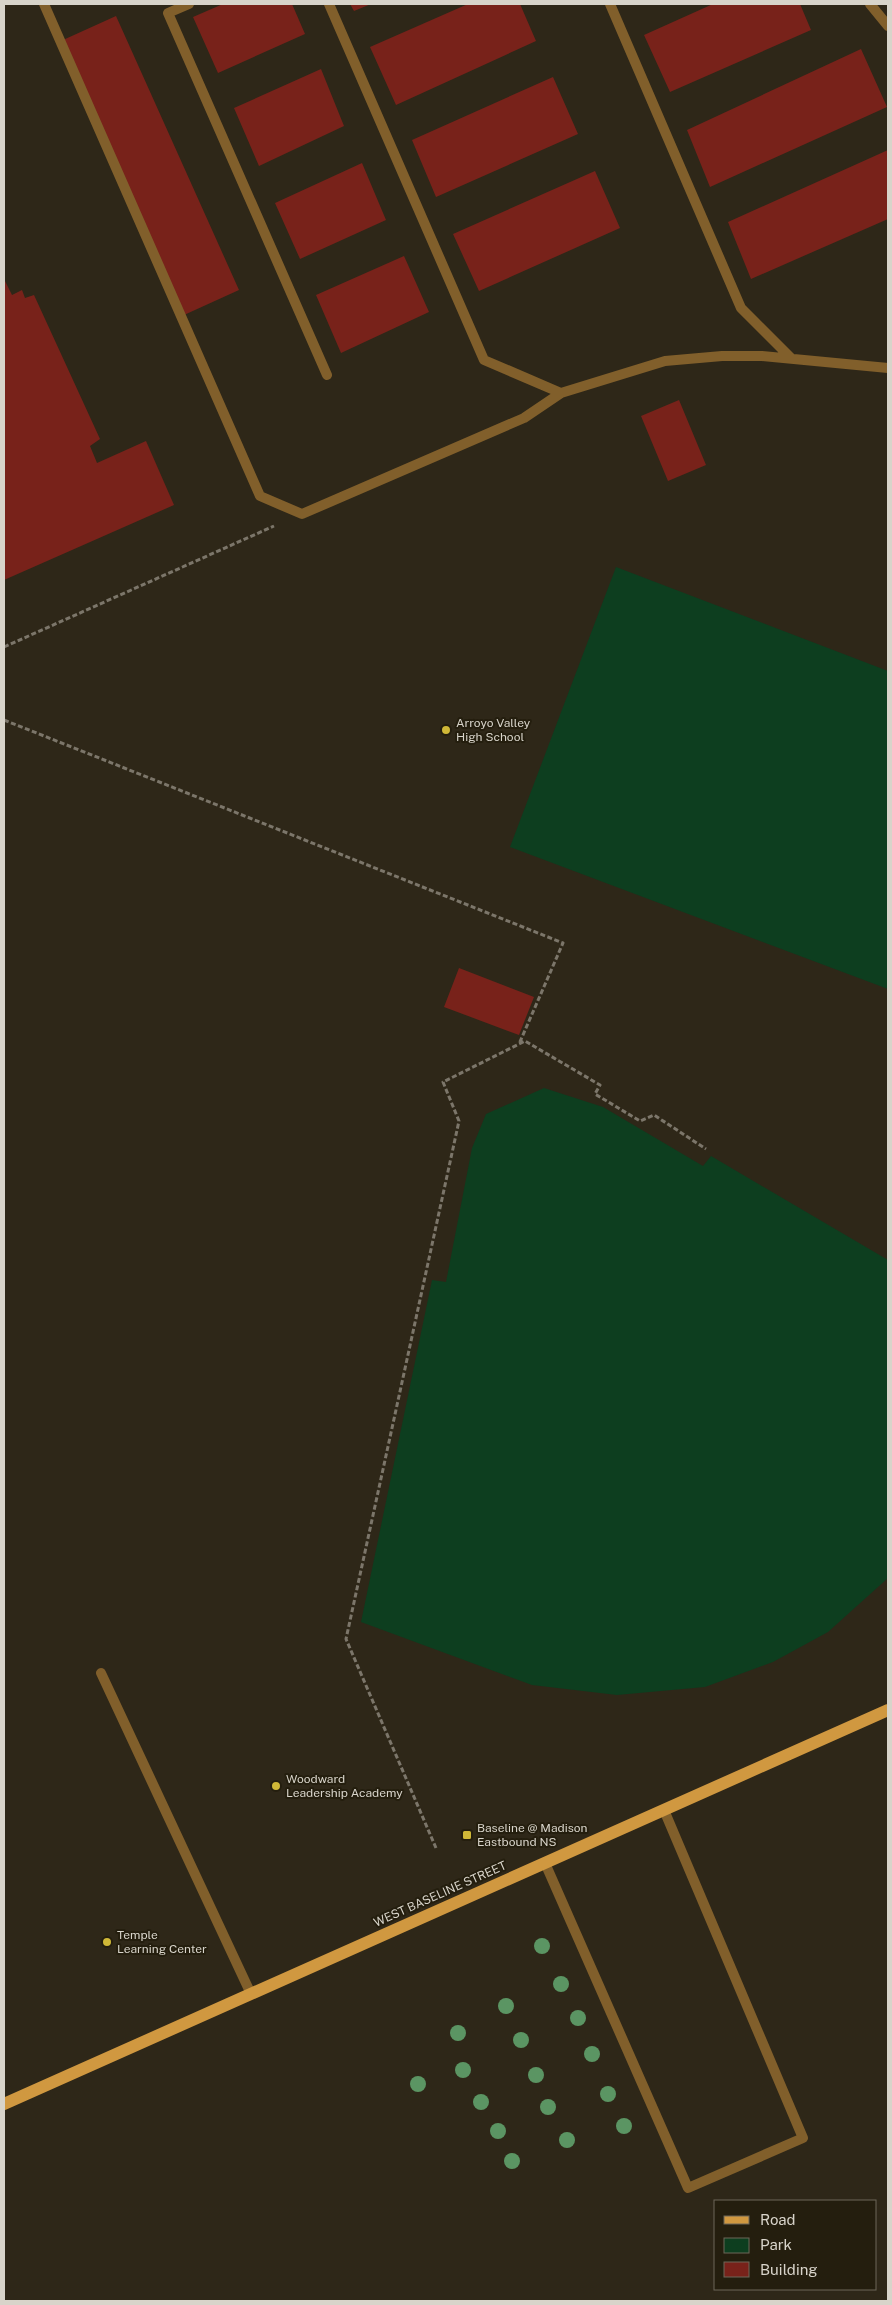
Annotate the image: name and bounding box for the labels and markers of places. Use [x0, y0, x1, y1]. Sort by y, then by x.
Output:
place label: Arroyo Valley High School [456, 716, 531, 744]
marker: Arroyo Valley High School [440, 724, 452, 736]
place label: Woodward Leadership Academy [286, 1772, 403, 1800]
marker: Woodward Leadership Academy [270, 1780, 282, 1792]
place label: Baseline @ Madison Eastbound NS [477, 1821, 588, 1849]
marker: Baseline @ Madison Eastbound NS [461, 1829, 473, 1841]
place label: Temple Learning Center [117, 1928, 207, 1956]
marker: Temple Learning Center [101, 1936, 113, 1948]

